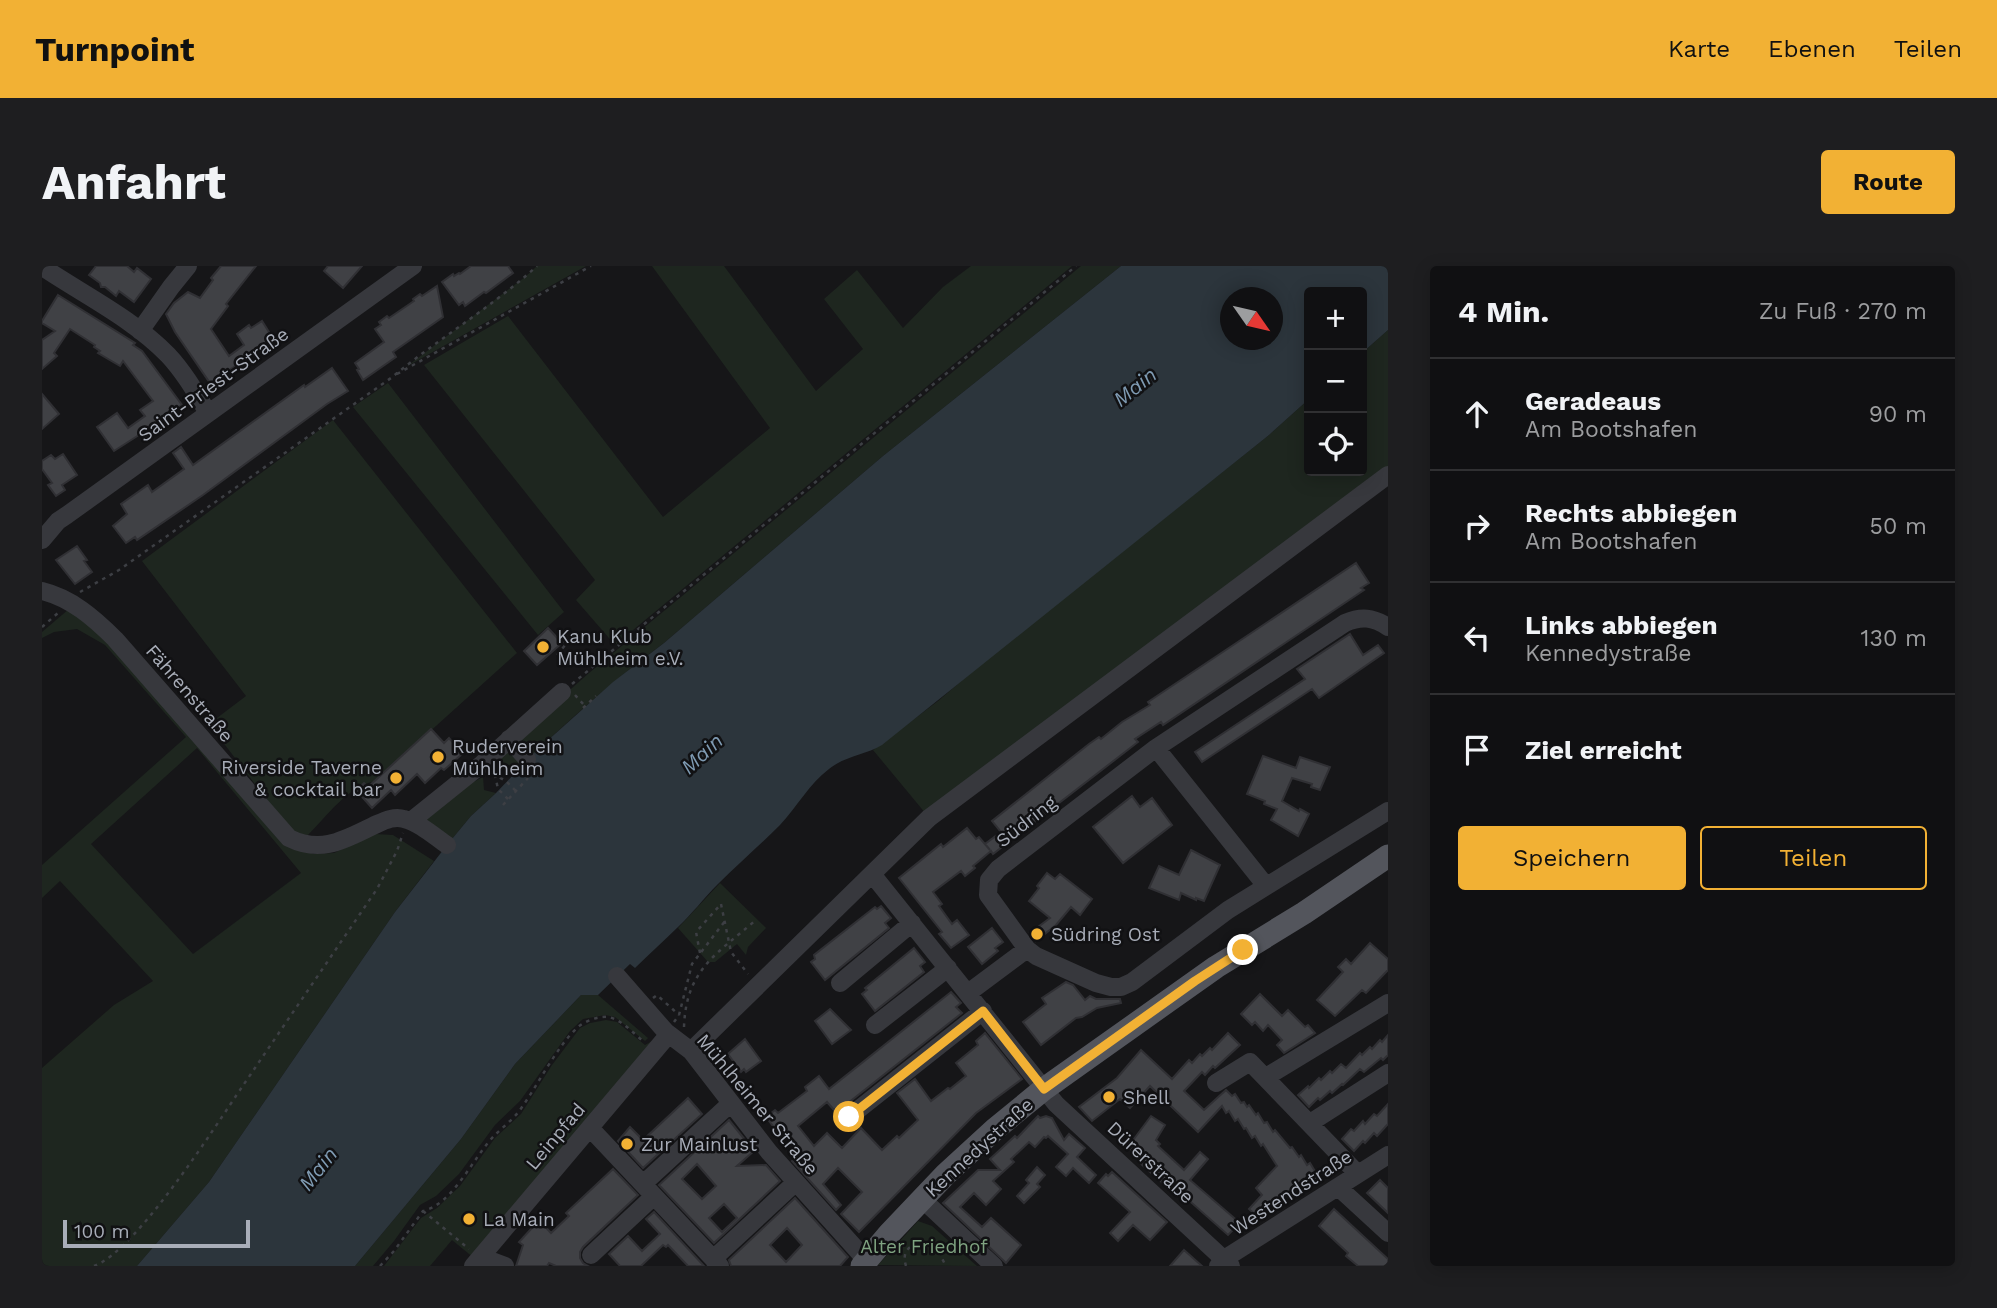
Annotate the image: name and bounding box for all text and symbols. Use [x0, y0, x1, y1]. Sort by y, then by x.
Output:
text: Turnpoint [35, 30, 194, 69]
text: Karte [1668, 35, 1730, 63]
text: Ebenen [1768, 35, 1856, 63]
text: Teilen [1894, 35, 1962, 63]
button: Route [1821, 150, 1955, 214]
text: Anfahrt [42, 153, 226, 211]
north arrow [1220, 287, 1283, 350]
map controls [1304, 287, 1367, 476]
button: + [1304, 287, 1367, 350]
text: 4 Min. [1458, 294, 1549, 329]
text: Zu Fuß · 270 m [1759, 298, 1927, 325]
street label: Saint-Priest-Straße [134, 322, 293, 447]
button: − [1304, 350, 1367, 413]
water label: Main [1108, 362, 1161, 412]
text: Geradeaus [1525, 386, 1661, 416]
icon: ahead [1458, 395, 1496, 433]
text: 90 m [1869, 401, 1927, 428]
button: locate [1304, 413, 1367, 476]
text: Am Bootshafen [1525, 416, 1697, 443]
text: Rechts abbiegen [1525, 498, 1737, 528]
icon: right [1458, 507, 1496, 545]
text: 50 m [1870, 513, 1927, 540]
text: Am Bootshafen [1525, 528, 1697, 555]
text: Links abbiegen [1525, 610, 1718, 640]
icon: left [1458, 619, 1496, 657]
place label: Kanu Klub Mühlheim e.V. [557, 625, 684, 670]
text: 130 m [1861, 625, 1927, 652]
marker: Kanu Klub Mühlheim e.V. [535, 639, 551, 655]
street label: Fährenstraße [141, 640, 238, 747]
text: Kennedystraße [1525, 640, 1691, 667]
water label: Main [675, 728, 728, 779]
icon: arrive [1458, 731, 1496, 769]
place label: Ruderverein Mühlheim [452, 735, 563, 780]
text: Ziel erreicht [1525, 735, 1682, 765]
marker: Ruderverein Mühlheim [430, 749, 446, 765]
place label: Riverside Taverne & cocktail bar [221, 756, 382, 801]
marker: Riverside Taverne & cocktail bar [388, 770, 404, 786]
street label: Südring [991, 790, 1062, 852]
button: Speichern [1458, 826, 1686, 890]
button: Teilen [1700, 826, 1927, 890]
place label: Südring Ost [1051, 923, 1160, 946]
marker: Südring Ost [1029, 926, 1045, 942]
route end [1227, 934, 1258, 965]
street label: Mühlheimer Straße [692, 1029, 823, 1180]
place label: Shell [1123, 1086, 1170, 1109]
marker: Shell [1101, 1089, 1117, 1105]
street label: Kennedystraße [921, 1093, 1038, 1202]
street label: Leinpfad [521, 1098, 590, 1174]
route start [833, 1101, 864, 1132]
street label: Dürerstraße [1103, 1116, 1199, 1208]
place label: Zur Mainlust [641, 1133, 757, 1156]
marker: Zur Mainlust [619, 1136, 635, 1152]
water label: Main [293, 1142, 342, 1195]
street label: Westendstraße [1226, 1145, 1356, 1240]
place label: La Main [483, 1208, 555, 1231]
marker: La Main [461, 1211, 477, 1227]
scale bar [63, 1217, 250, 1249]
text: 100 m [74, 1220, 130, 1243]
park label: Alter Friedhof [860, 1235, 988, 1258]

